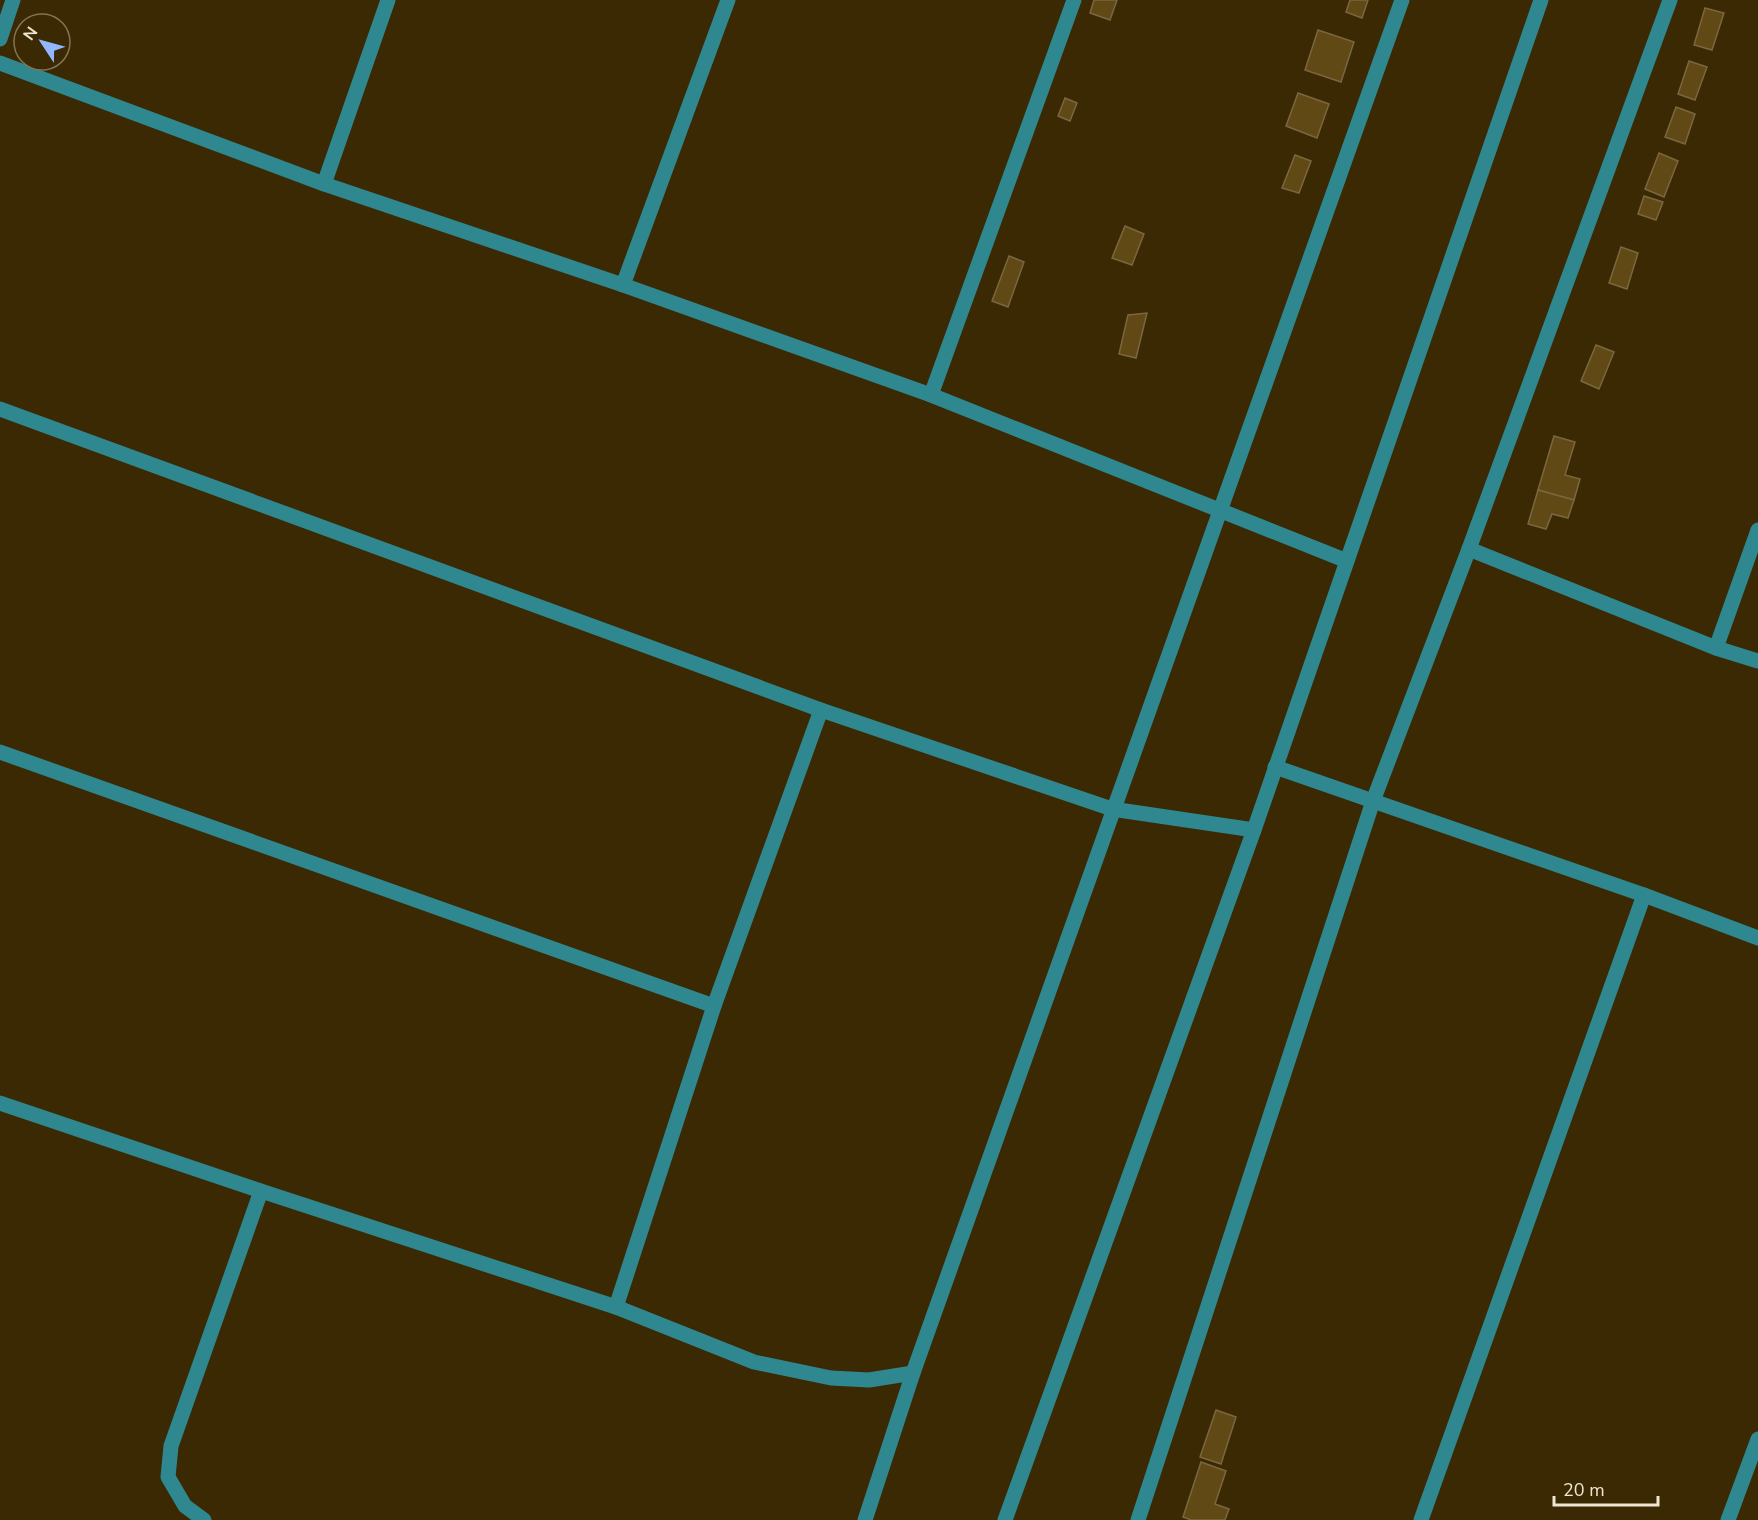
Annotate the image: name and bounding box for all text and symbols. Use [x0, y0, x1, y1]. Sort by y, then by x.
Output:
north arrow [12, 12, 72, 72]
text: N [18, 22, 43, 45]
scale bar [1554, 1469, 1658, 1507]
text: 20 m [1563, 1478, 1605, 1502]

